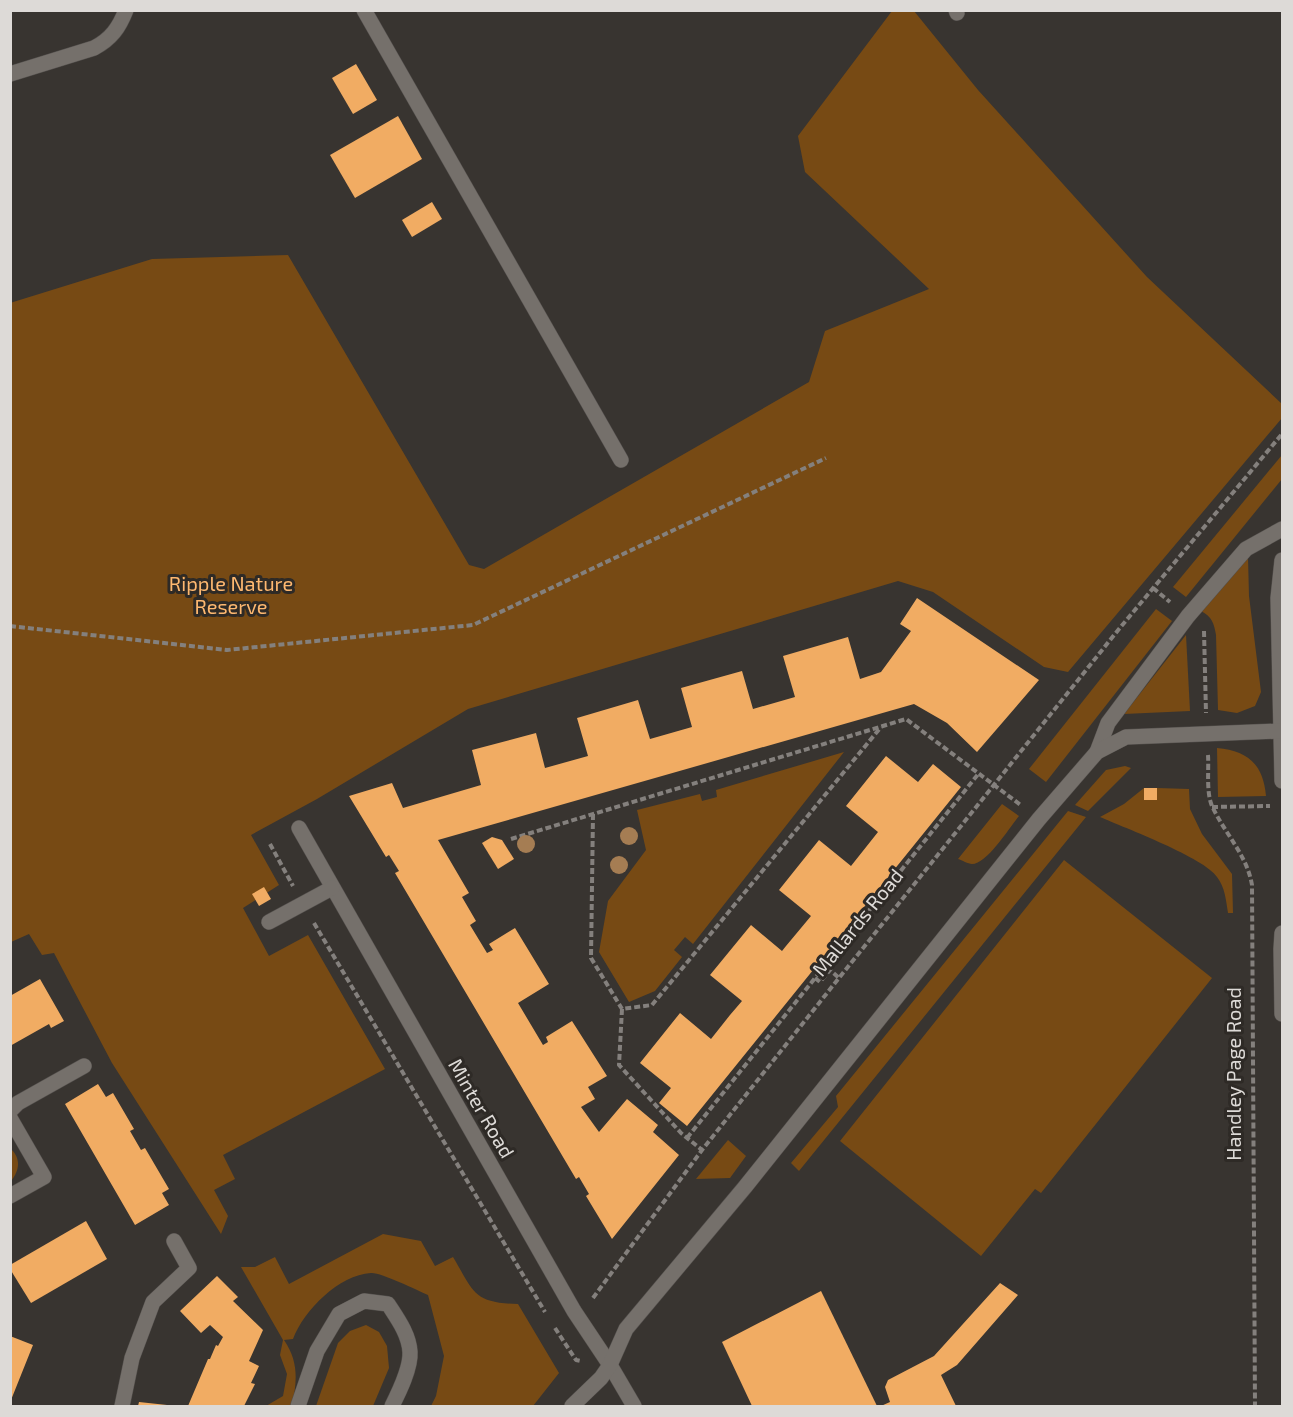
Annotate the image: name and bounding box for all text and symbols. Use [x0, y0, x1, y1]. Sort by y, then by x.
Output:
park label: Ripple Nature Reserve [169, 571, 293, 618]
street label: Mallards Road [806, 863, 908, 981]
street label: Handley Page Road [1221, 987, 1245, 1161]
street label: Minter Road [444, 1054, 520, 1162]

